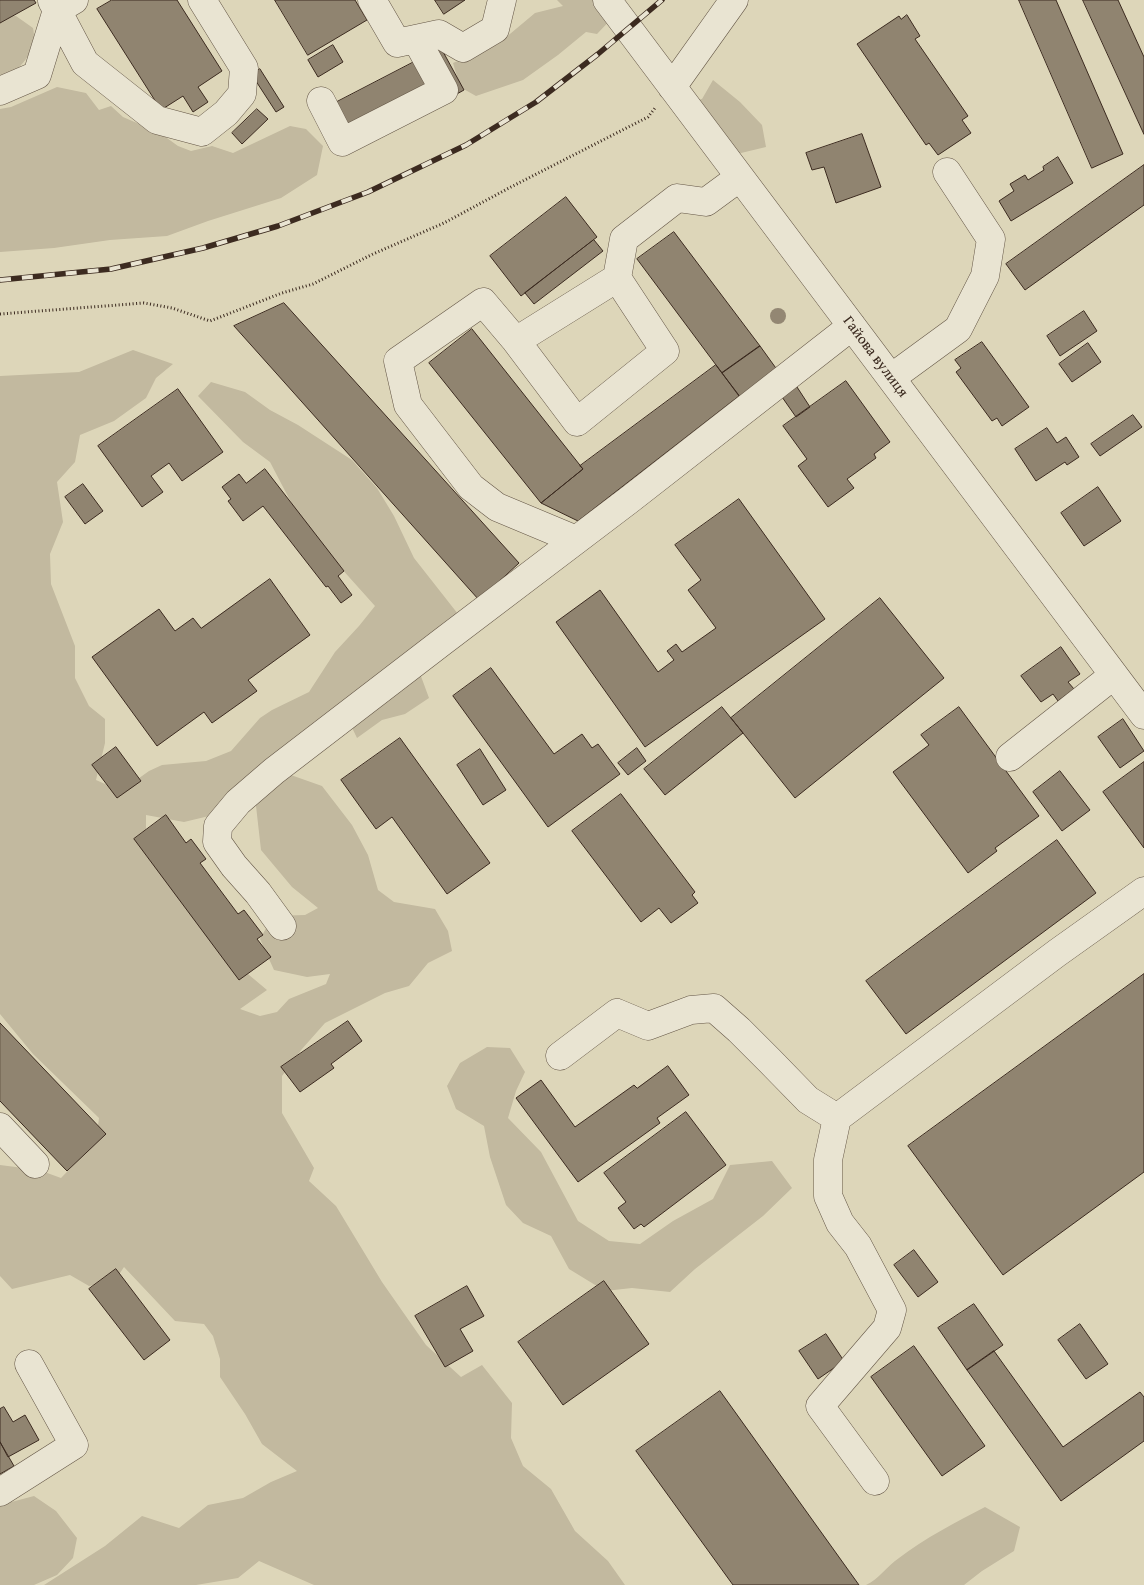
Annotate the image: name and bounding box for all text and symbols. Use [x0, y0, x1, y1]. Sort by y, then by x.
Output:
street label: Гайова вулиця [839, 313, 911, 401]

